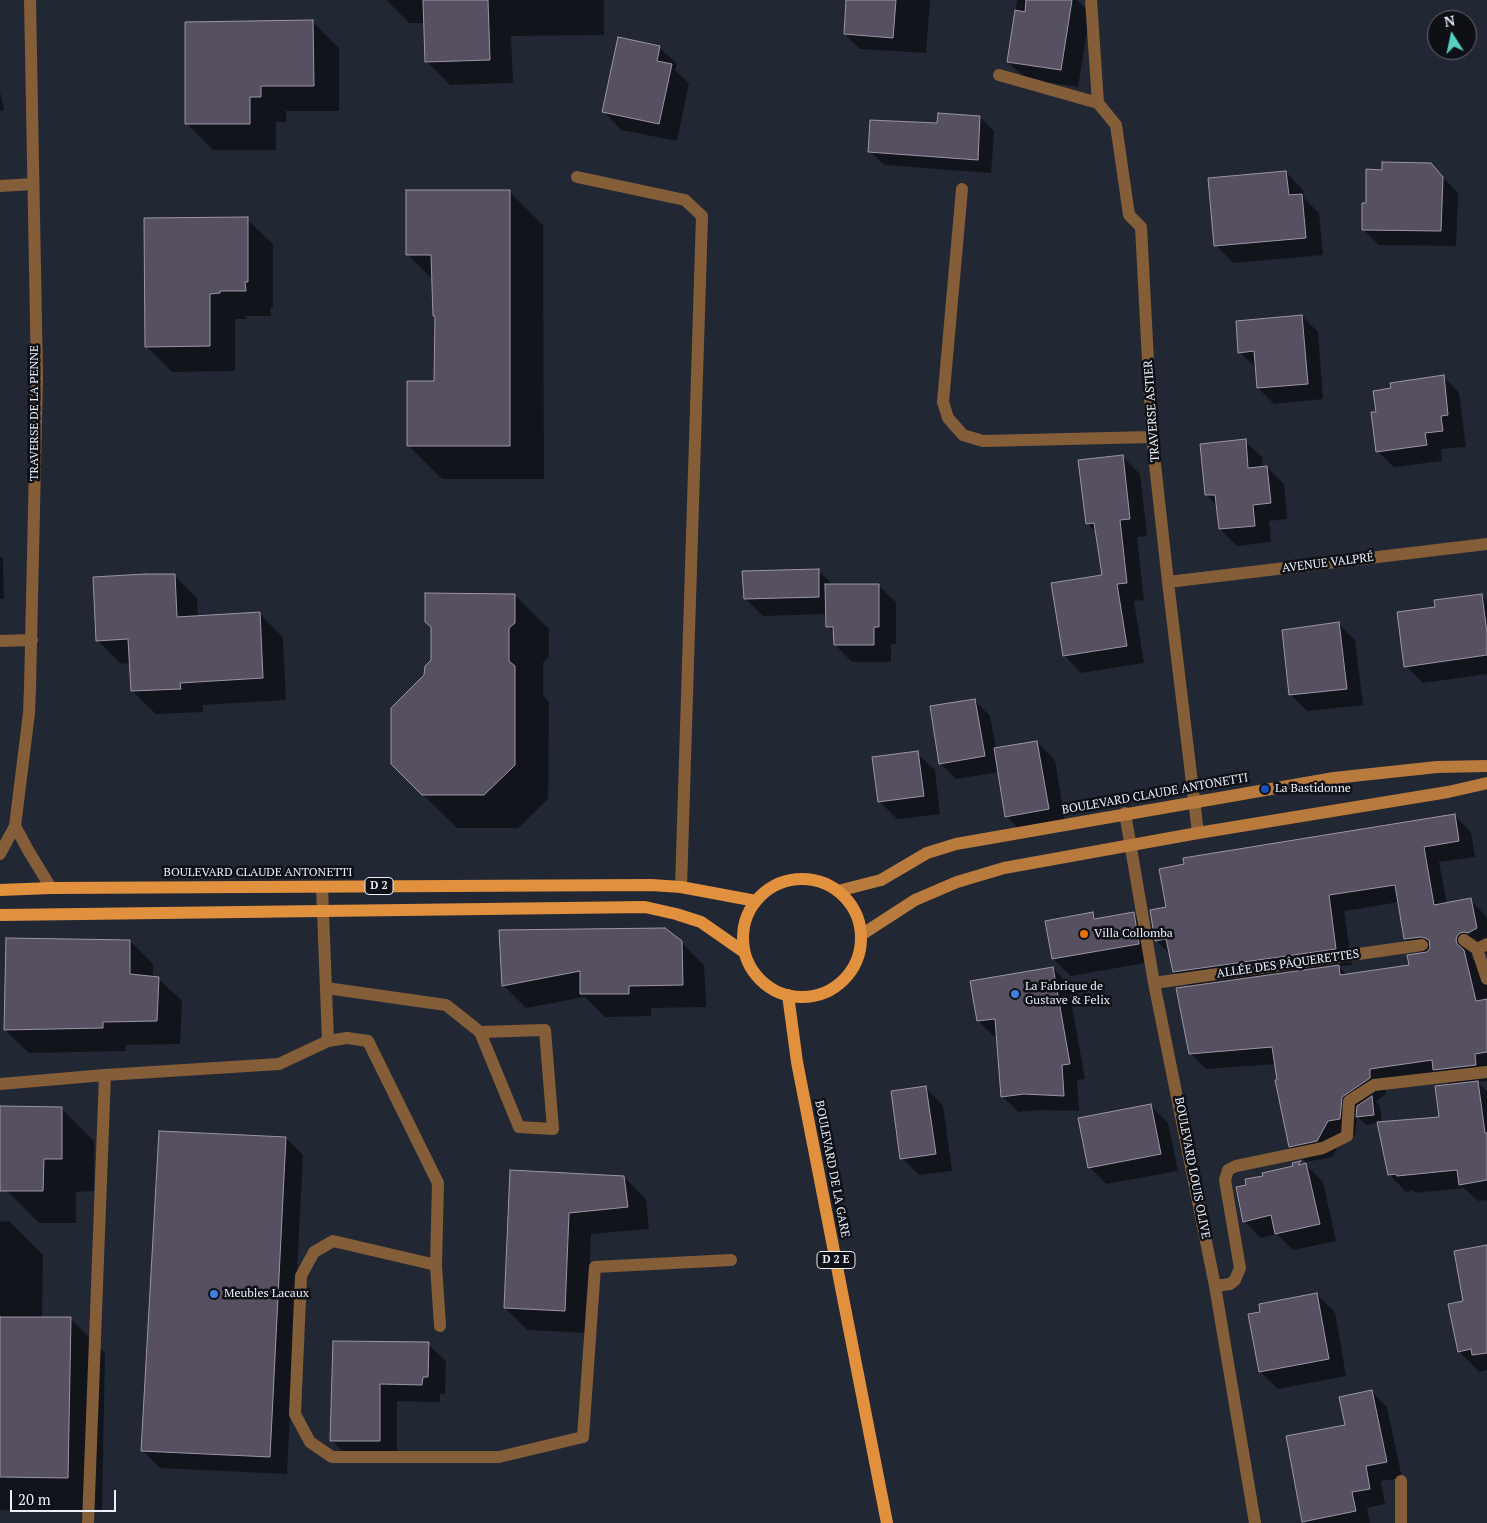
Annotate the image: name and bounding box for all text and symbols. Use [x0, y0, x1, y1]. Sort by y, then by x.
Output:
north arrow [1427, 10, 1477, 60]
text: N [1443, 10, 1456, 31]
street label: TRAVERSE DE LA PENNE [28, 345, 42, 481]
street label: TRAVERSE ASTIER [1141, 360, 1163, 462]
street label: AVENUE VALPRÉ [1281, 550, 1375, 576]
street label: BOULEVARD CLAUDE ANTONETTI [1061, 771, 1249, 817]
place label: La Bastidonne [1275, 782, 1351, 796]
marker: La Bastidonne [1259, 783, 1271, 795]
street label: BOULEVARD CLAUDE ANTONETTI [164, 866, 352, 880]
road number: D 2 [365, 878, 393, 894]
place label: Villa Collomba [1094, 927, 1173, 941]
marker: Villa Collomba [1078, 928, 1090, 940]
street label: ALLÉE DES PÂQUERETTES [1216, 947, 1360, 981]
place label: La Fabrique de Gustave & Felix [1025, 980, 1110, 1008]
marker: La Fabrique de Gustave & Felix [1009, 988, 1021, 1000]
street label: BOULEVARD LOUIS OLIVE [1171, 1096, 1213, 1240]
street label: BOULEVARD DE LA GARE [812, 1099, 852, 1239]
road number: D 2 E [817, 1252, 855, 1268]
place label: Meubles Lacaux [224, 1287, 309, 1301]
marker: Meubles Lacaux [208, 1288, 220, 1300]
scale bar [12, 1480, 119, 1512]
text: 20 m [18, 1489, 51, 1509]

